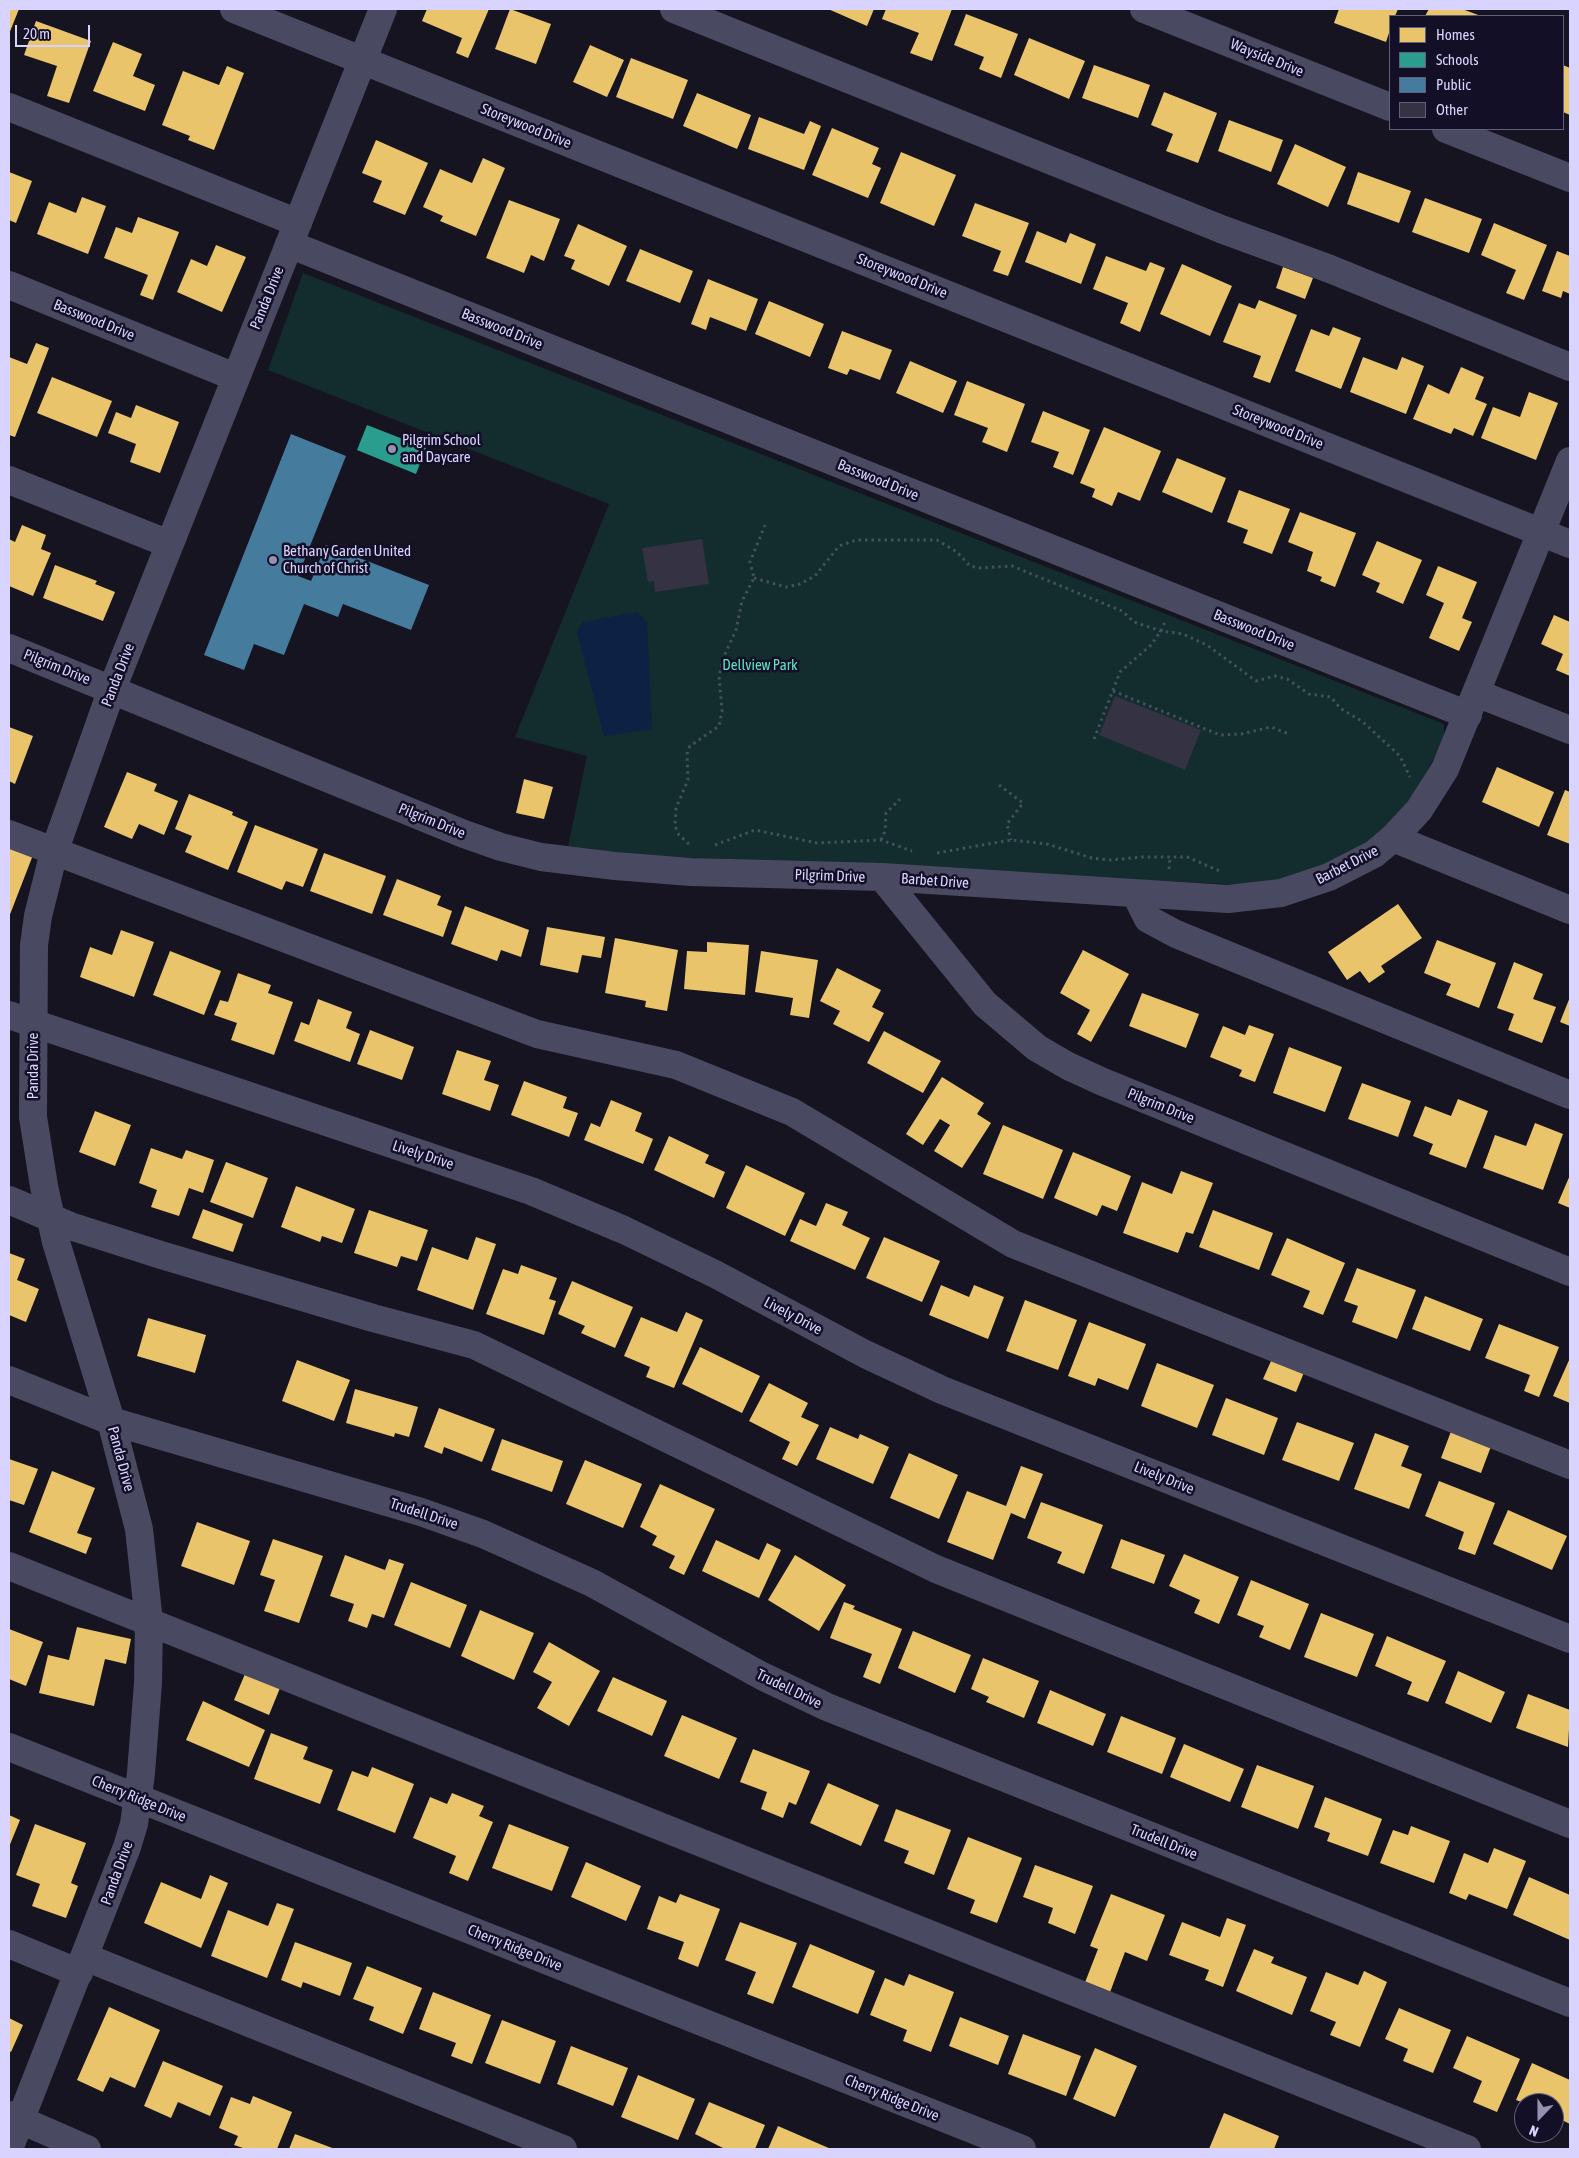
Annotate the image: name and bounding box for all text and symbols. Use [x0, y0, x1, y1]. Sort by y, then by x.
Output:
scale bar [18, 15, 92, 47]
legend [1389, 15, 1564, 130]
text: 20 m [23, 25, 50, 42]
text: Homes [1436, 26, 1475, 43]
street label: Wayside Drive [1228, 35, 1306, 81]
text: Schools [1436, 51, 1479, 68]
text: Public [1436, 76, 1471, 93]
street label: Storeywood Drive [478, 100, 574, 152]
text: Other [1436, 101, 1468, 118]
street label: Storeywood Drive [854, 250, 950, 302]
street label: Panda Drive [246, 264, 288, 332]
street label: Basswood Drive [51, 296, 137, 344]
street label: Basswood Drive [459, 305, 545, 353]
street label: Storeywood Drive [1230, 401, 1326, 453]
place label: Pilgrim School and Daycare [402, 431, 481, 466]
marker: Pilgrim School and Daycare [386, 443, 398, 455]
street label: Basswood Drive [835, 456, 921, 504]
place label: Bethany Garden United Church of Christ [283, 542, 411, 577]
marker: Bethany Garden United Church of Christ [267, 554, 279, 566]
street label: Basswood Drive [1211, 606, 1297, 654]
street label: Panda Drive [98, 641, 138, 709]
street label: Pilgrim Drive [21, 645, 93, 689]
park label: Dellview Park [722, 656, 798, 674]
street label: Pilgrim Drive [396, 799, 468, 843]
street label: Barbet Drive [1313, 842, 1381, 888]
street label: Pilgrim Drive [794, 866, 866, 886]
street label: Barbet Drive [900, 870, 970, 892]
street label: Panda Drive [24, 1033, 42, 1099]
street label: Pilgrim Drive [1125, 1084, 1197, 1128]
street label: Lively Drive [390, 1137, 456, 1173]
street label: Lively Drive [761, 1293, 825, 1339]
street label: Panda Drive [104, 1425, 138, 1493]
street label: Lively Drive [1131, 1458, 1197, 1498]
street label: Trudell Drive [388, 1495, 460, 1533]
street label: Trudell Drive [753, 1665, 825, 1713]
street label: Cherry Ridge Drive [89, 1772, 189, 1826]
street label: Trudell Drive [1128, 1820, 1200, 1864]
street label: Panda Drive [97, 1839, 137, 1907]
street label: Cherry Ridge Drive [465, 1921, 565, 1975]
street label: Cherry Ridge Drive [842, 2071, 942, 2125]
north arrow [1514, 2093, 1564, 2143]
text: N [1527, 2122, 1541, 2140]

